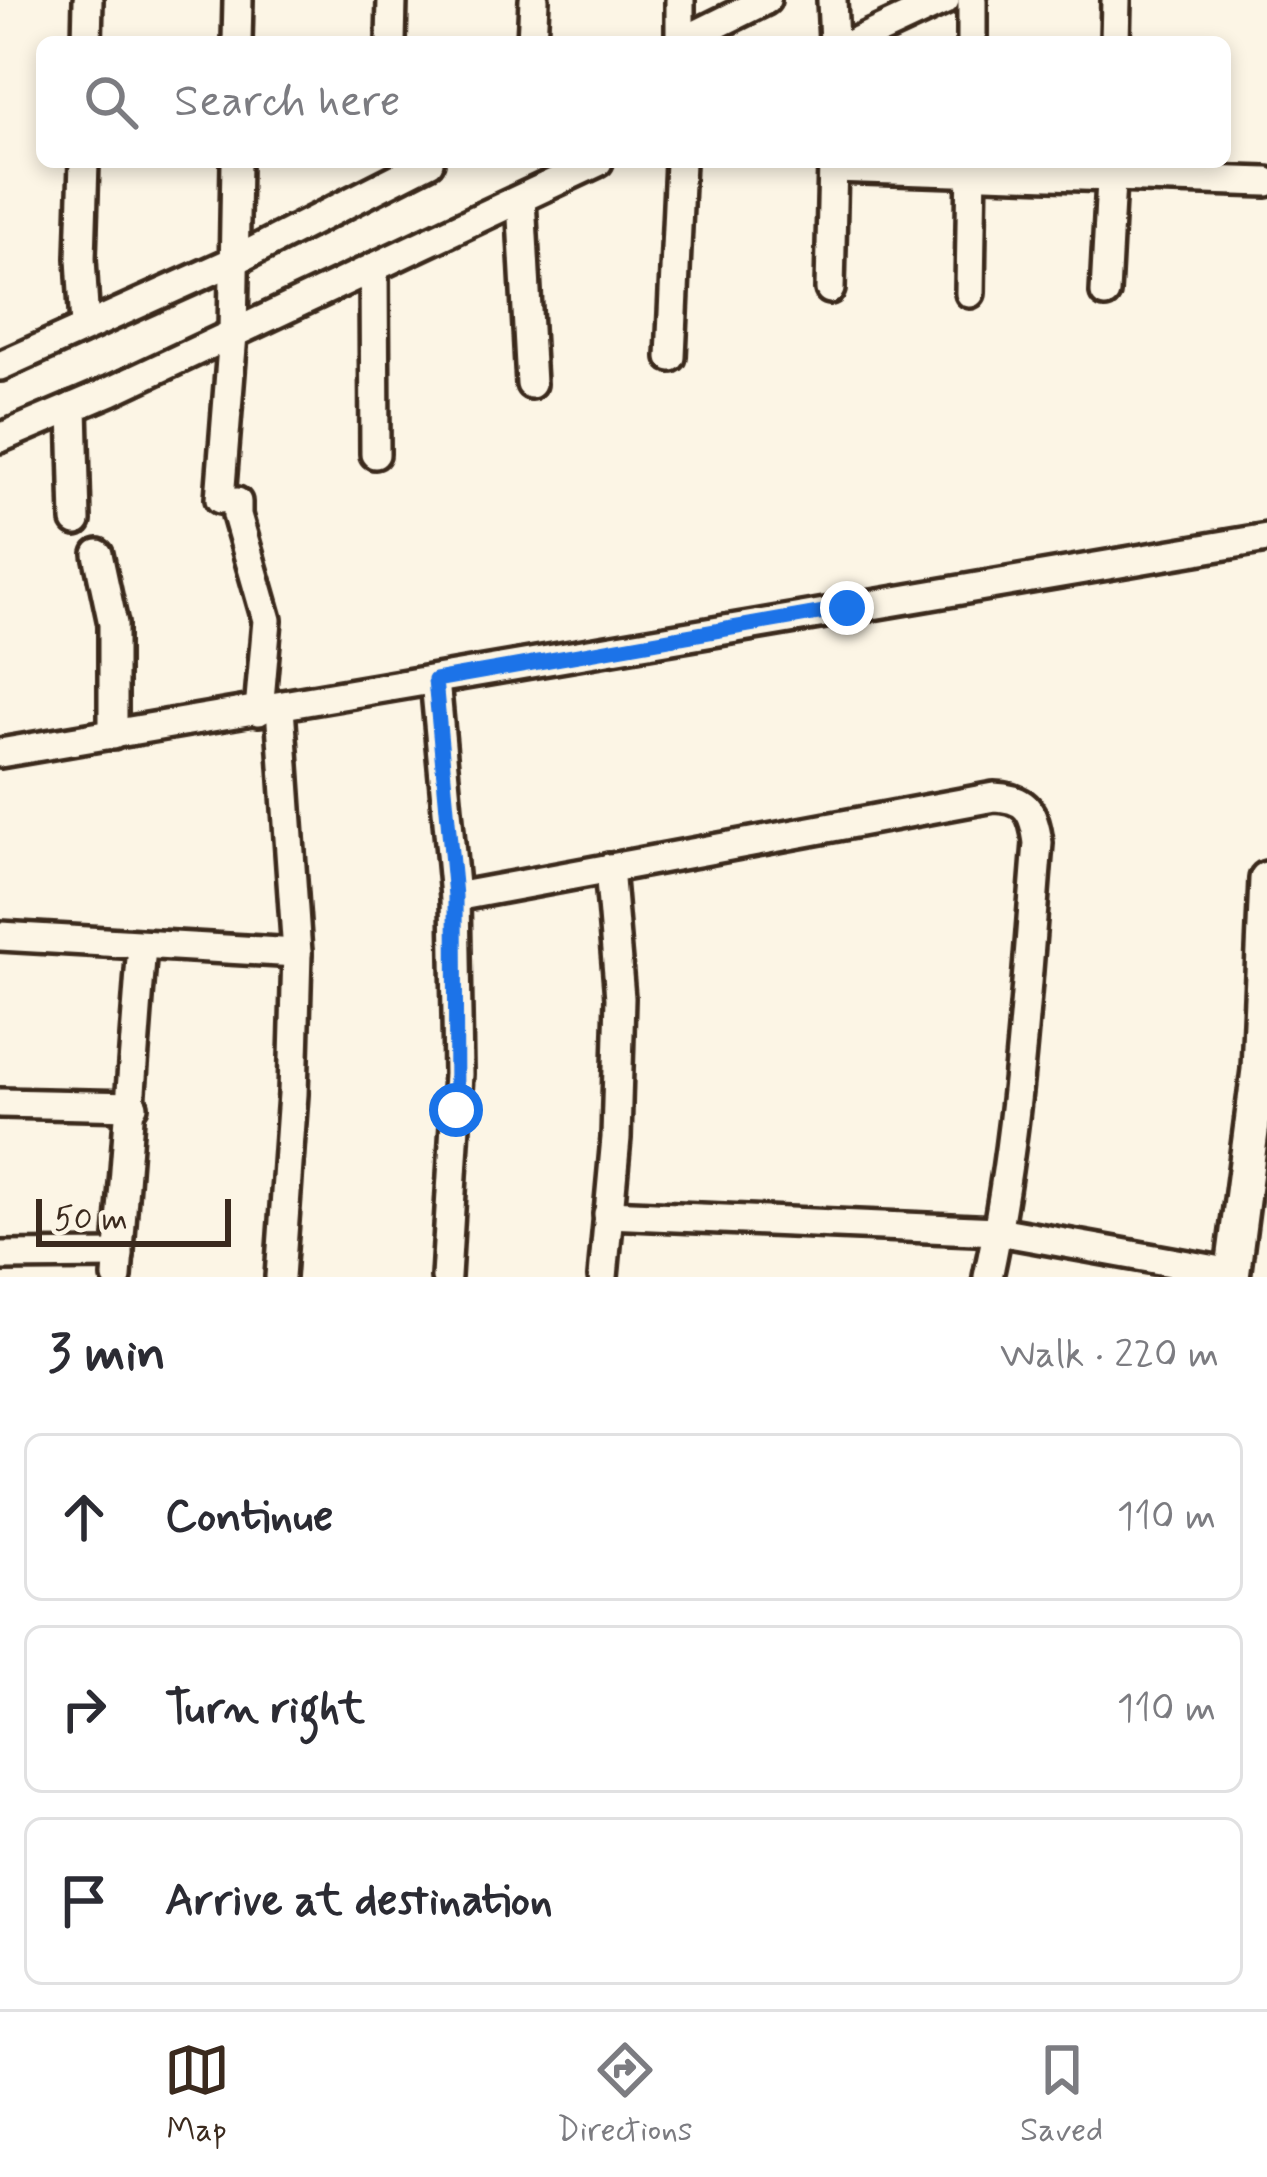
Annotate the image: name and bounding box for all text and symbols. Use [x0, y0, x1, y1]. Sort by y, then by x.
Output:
search box [36, 36, 1231, 168]
icon: search [78, 69, 144, 135]
text: Search here [174, 73, 401, 132]
route end [820, 581, 874, 635]
route start [429, 1083, 483, 1137]
scale bar [36, 1193, 231, 1246]
text: 50 m [54, 1198, 128, 1242]
text: 3 min [48, 1322, 166, 1388]
text: Walk · 220 m [1000, 1330, 1219, 1381]
icon: ahead [51, 1484, 117, 1550]
text: Continue [165, 1488, 333, 1547]
text: 110 m [1117, 1492, 1216, 1543]
icon: right [51, 1676, 117, 1742]
text: Turn right [165, 1680, 365, 1739]
text: 110 m [1117, 1684, 1216, 1735]
icon: arrive [51, 1868, 117, 1934]
text: Arrive at destination [165, 1872, 553, 1931]
tab: Map [164, 2037, 230, 2153]
tab: Directions [557, 2037, 693, 2153]
tab: Saved [1020, 2037, 1103, 2153]

